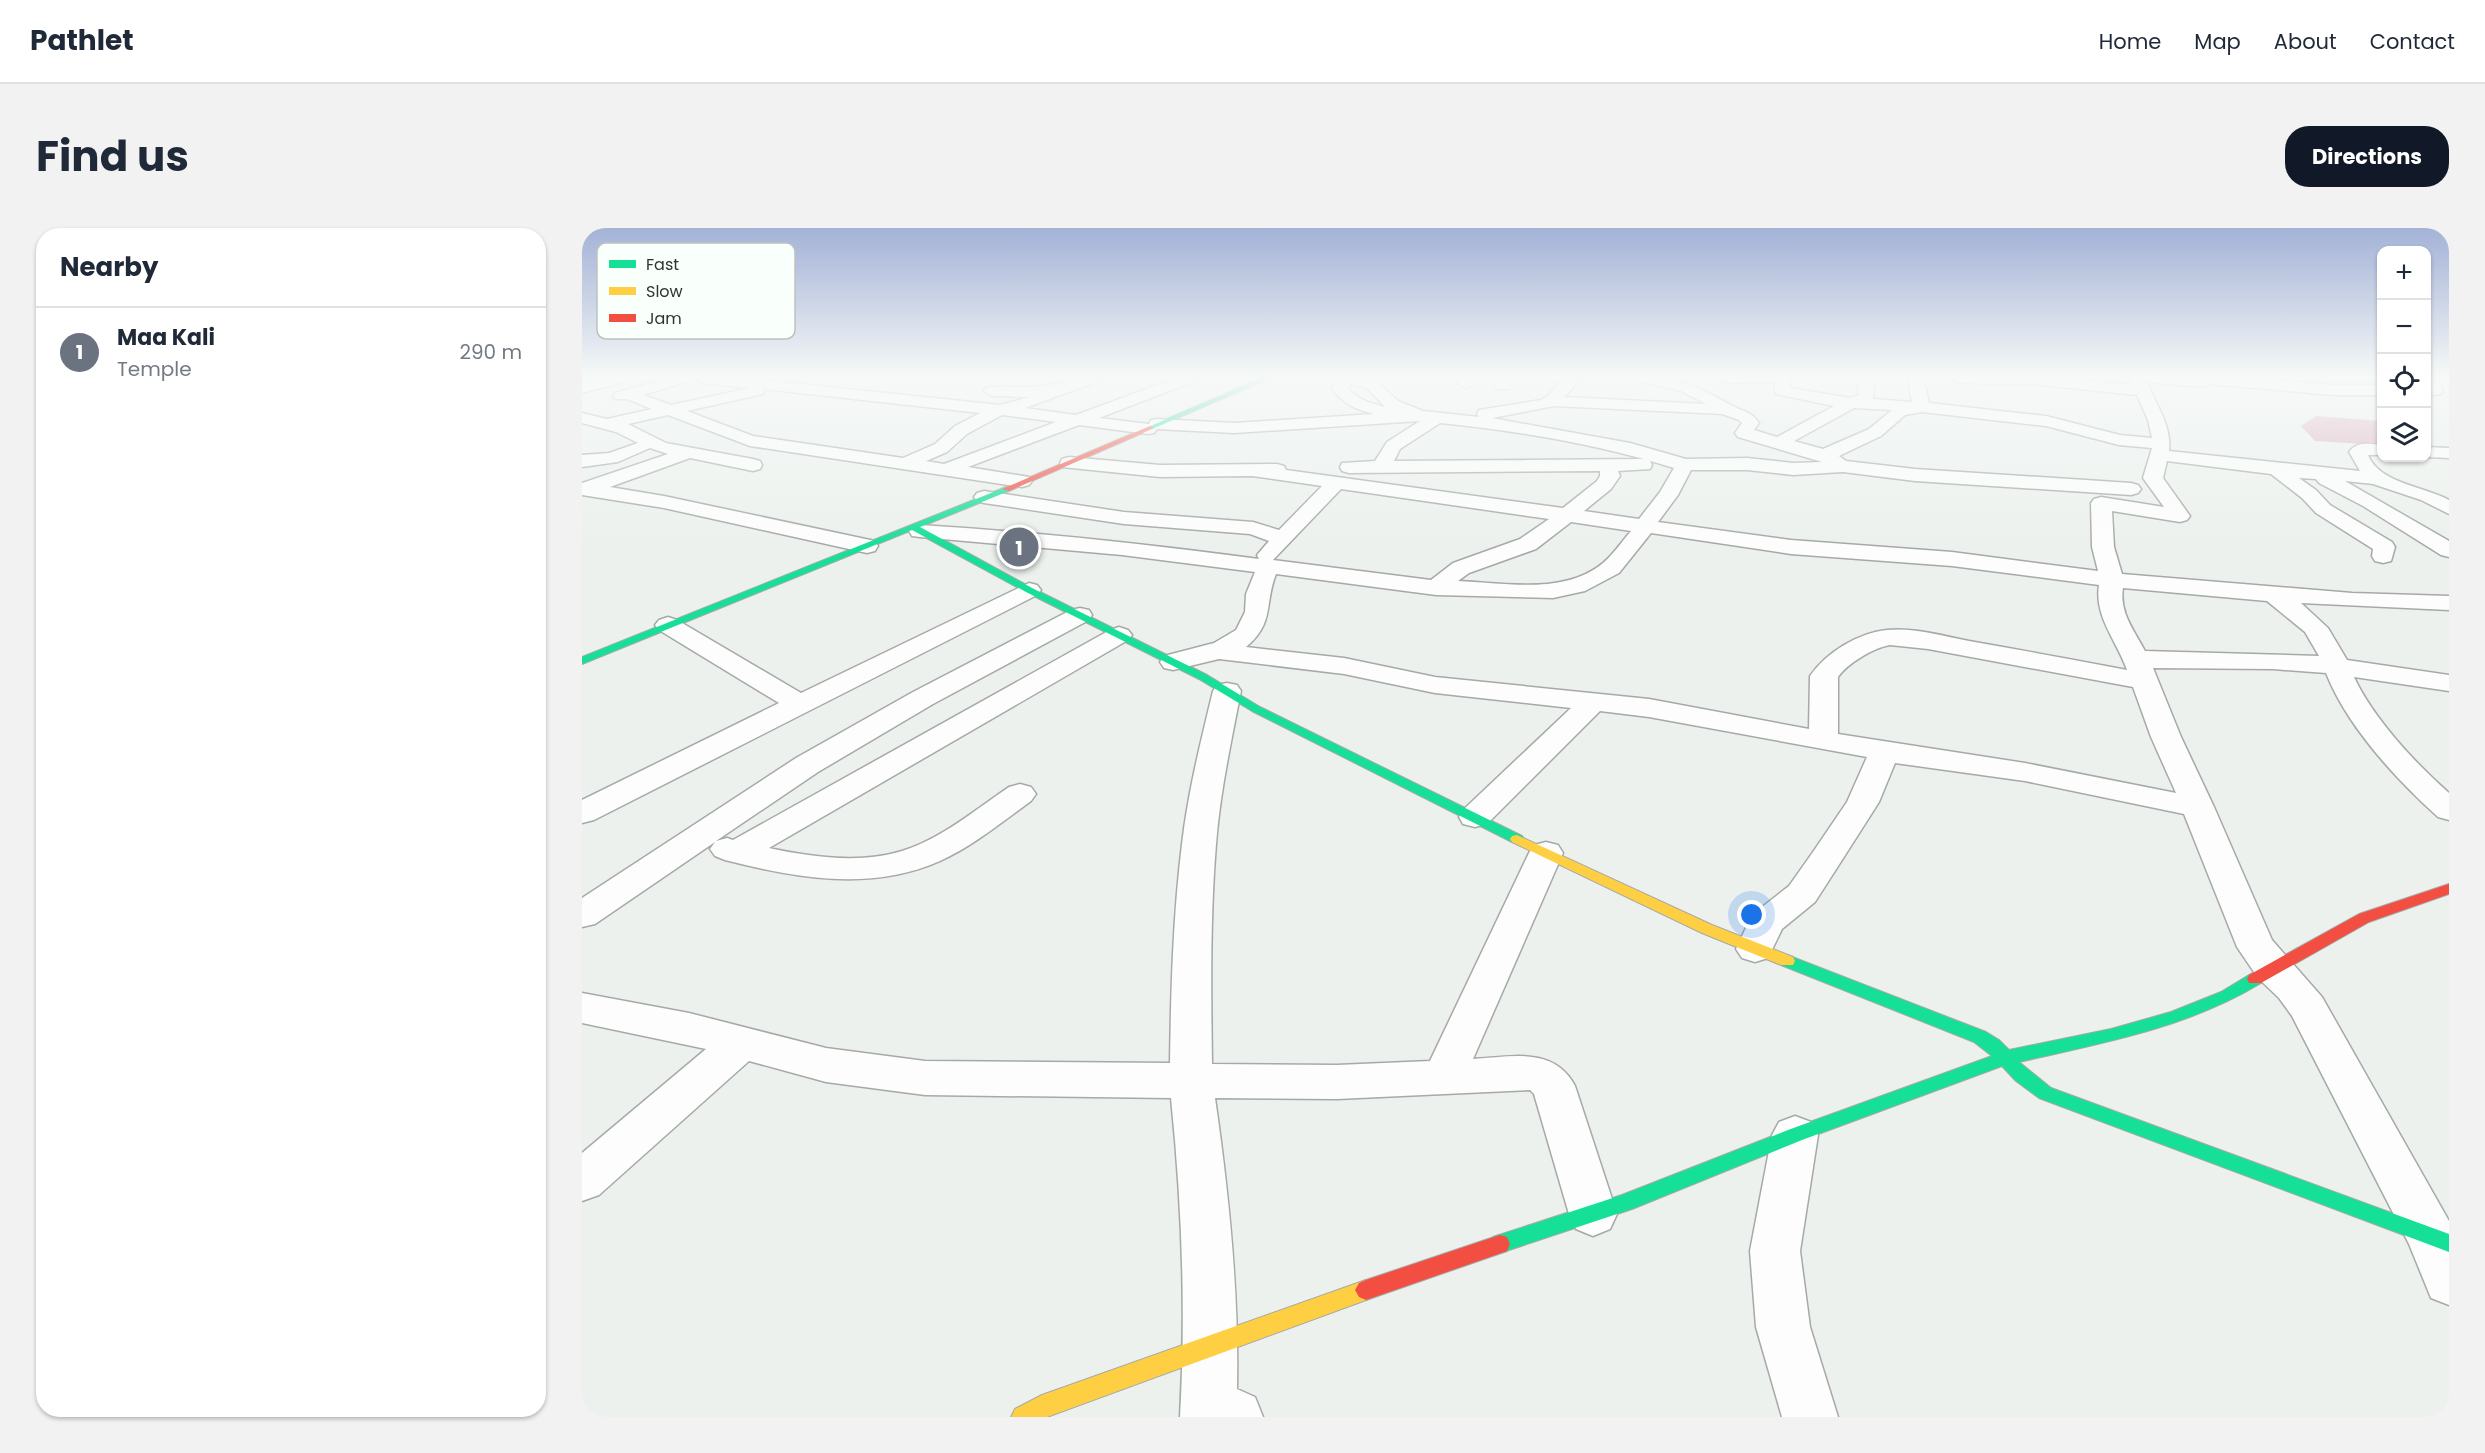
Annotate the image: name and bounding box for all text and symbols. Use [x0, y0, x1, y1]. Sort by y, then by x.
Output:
text: Pathlet [30, 21, 134, 60]
text: Home [2099, 27, 2161, 56]
text: Map [2194, 27, 2241, 56]
text: About [2274, 27, 2337, 56]
text: Contact [2370, 27, 2455, 56]
button: Directions [2285, 126, 2449, 187]
text: Find us [36, 127, 189, 186]
legend [597, 243, 795, 339]
map controls [2377, 246, 2431, 462]
button: + [2377, 246, 2431, 300]
text: Nearby [60, 249, 158, 285]
text: Fast [646, 253, 679, 276]
text: Slow [646, 280, 683, 303]
button: − [2377, 300, 2431, 354]
text: Jam [646, 307, 682, 330]
text: Maa Kali [117, 322, 215, 353]
text: 1 [76, 338, 83, 366]
text: 290 m [459, 338, 522, 366]
button: locate [2377, 354, 2431, 408]
text: Temple [117, 355, 192, 383]
button: layers [2377, 408, 2431, 462]
pin: 1 [1000, 524, 1038, 570]
your location [1737, 900, 1766, 929]

